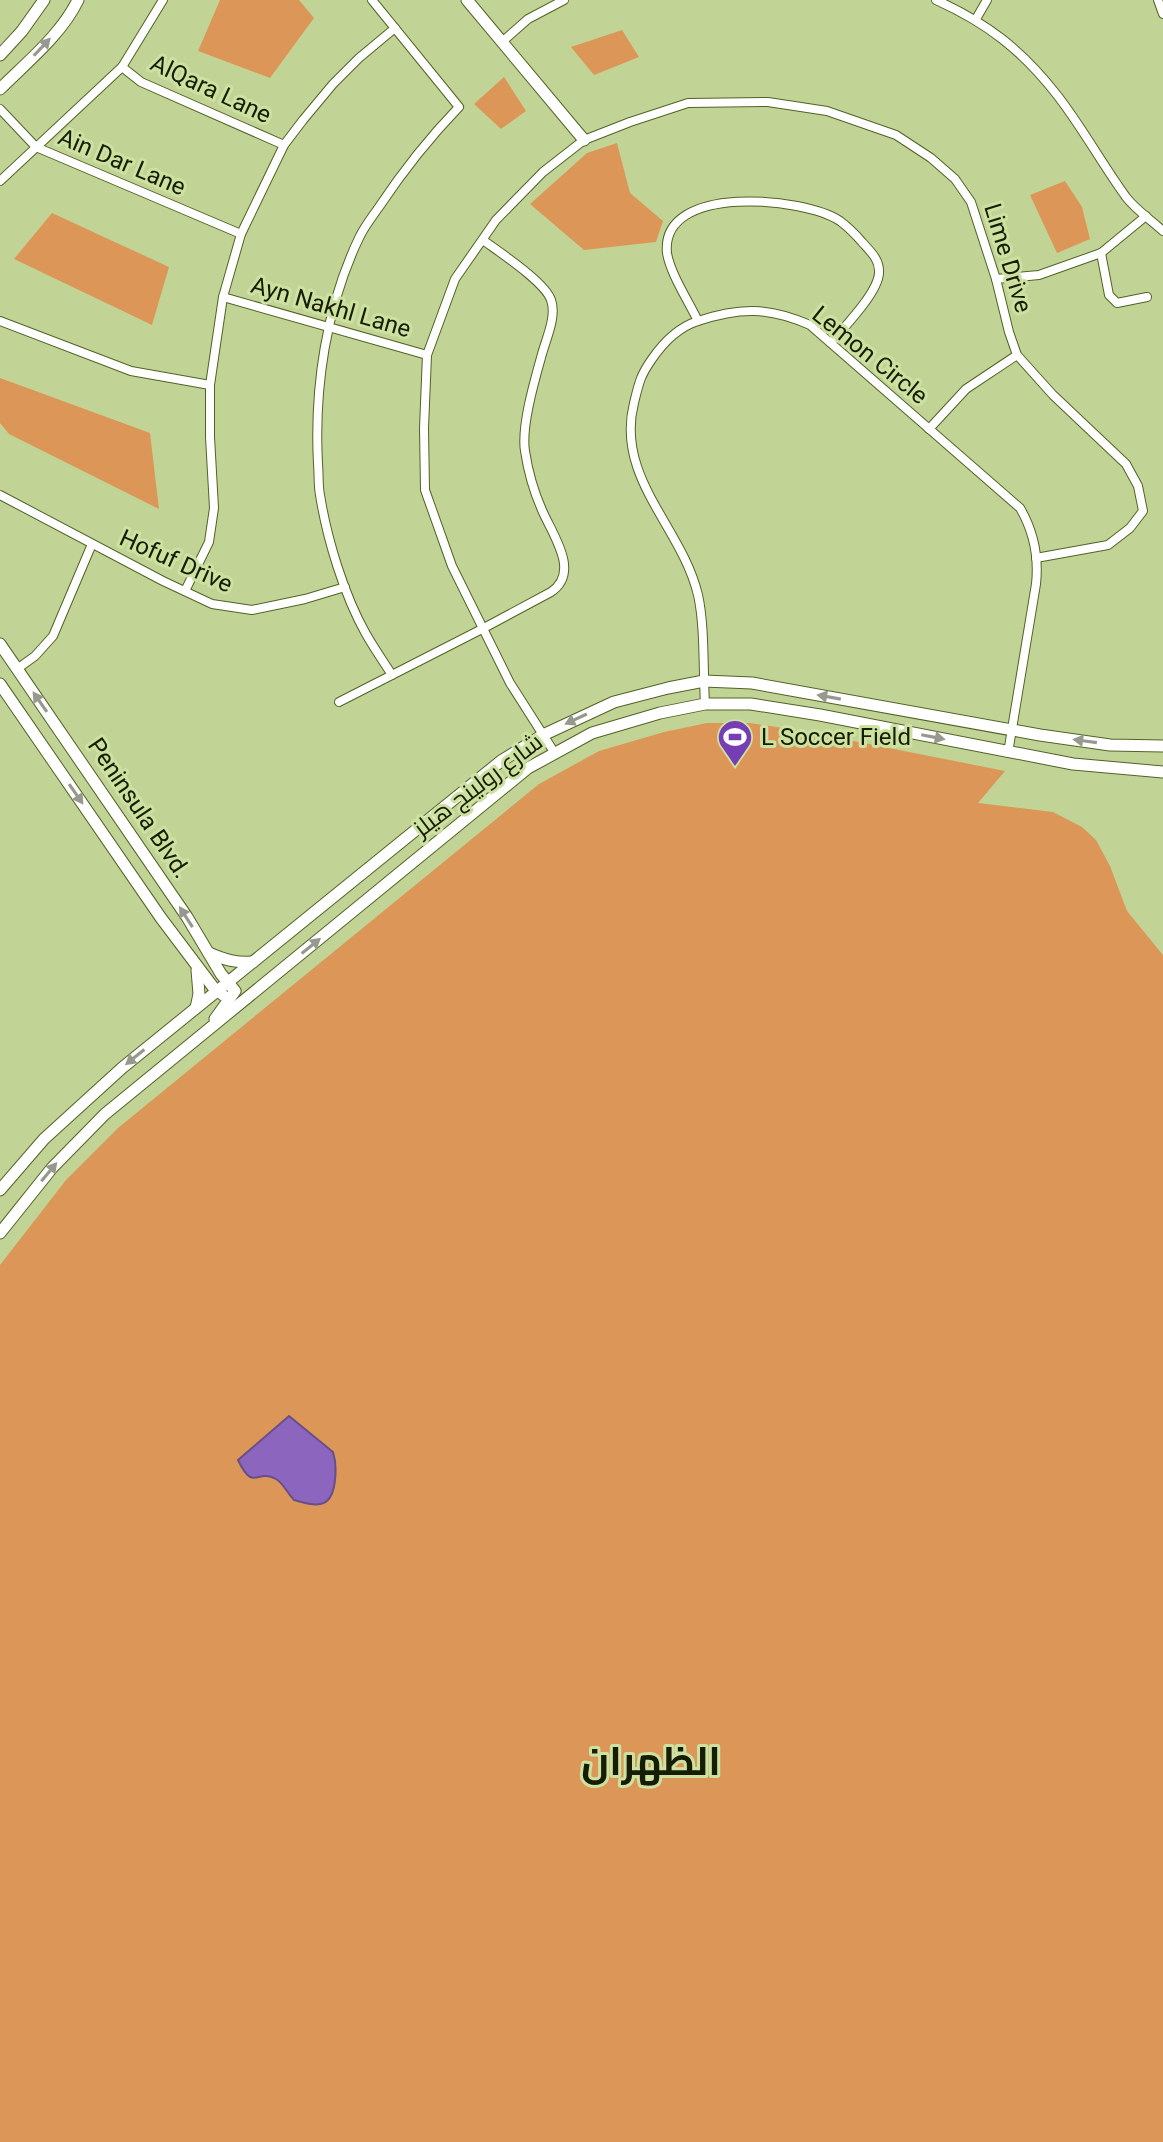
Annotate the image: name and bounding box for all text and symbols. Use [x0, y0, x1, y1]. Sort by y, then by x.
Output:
one-way arrow [32, 38, 50, 57]
street label: AlQara Lane [146, 49, 276, 129]
street label: Ain Dar Lane [54, 123, 190, 201]
street label: Lime Drive [978, 200, 1038, 316]
street label: Ayn Nakhl Lane [248, 271, 414, 343]
street label: Lemon Circle [807, 300, 933, 410]
street label: Hofuf Drive [115, 524, 237, 598]
one-way arrow [816, 690, 841, 702]
one-way arrow [33, 692, 48, 713]
one-way arrow [565, 712, 588, 726]
sports icon: L Soccer Field [716, 718, 754, 768]
place label: L Soccer Field [761, 723, 911, 751]
street label: شارع رولينج هيلز [406, 727, 549, 845]
one-way arrow [921, 732, 946, 744]
street label: Peninsula Blvd. [82, 733, 196, 883]
one-way arrow [1072, 734, 1097, 747]
one-way arrow [68, 784, 83, 805]
one-way arrow [180, 906, 194, 928]
one-way arrow [301, 938, 321, 955]
one-way arrow [125, 1048, 145, 1065]
one-way arrow [40, 1163, 57, 1183]
district label: الظهران [581, 1738, 721, 1786]

